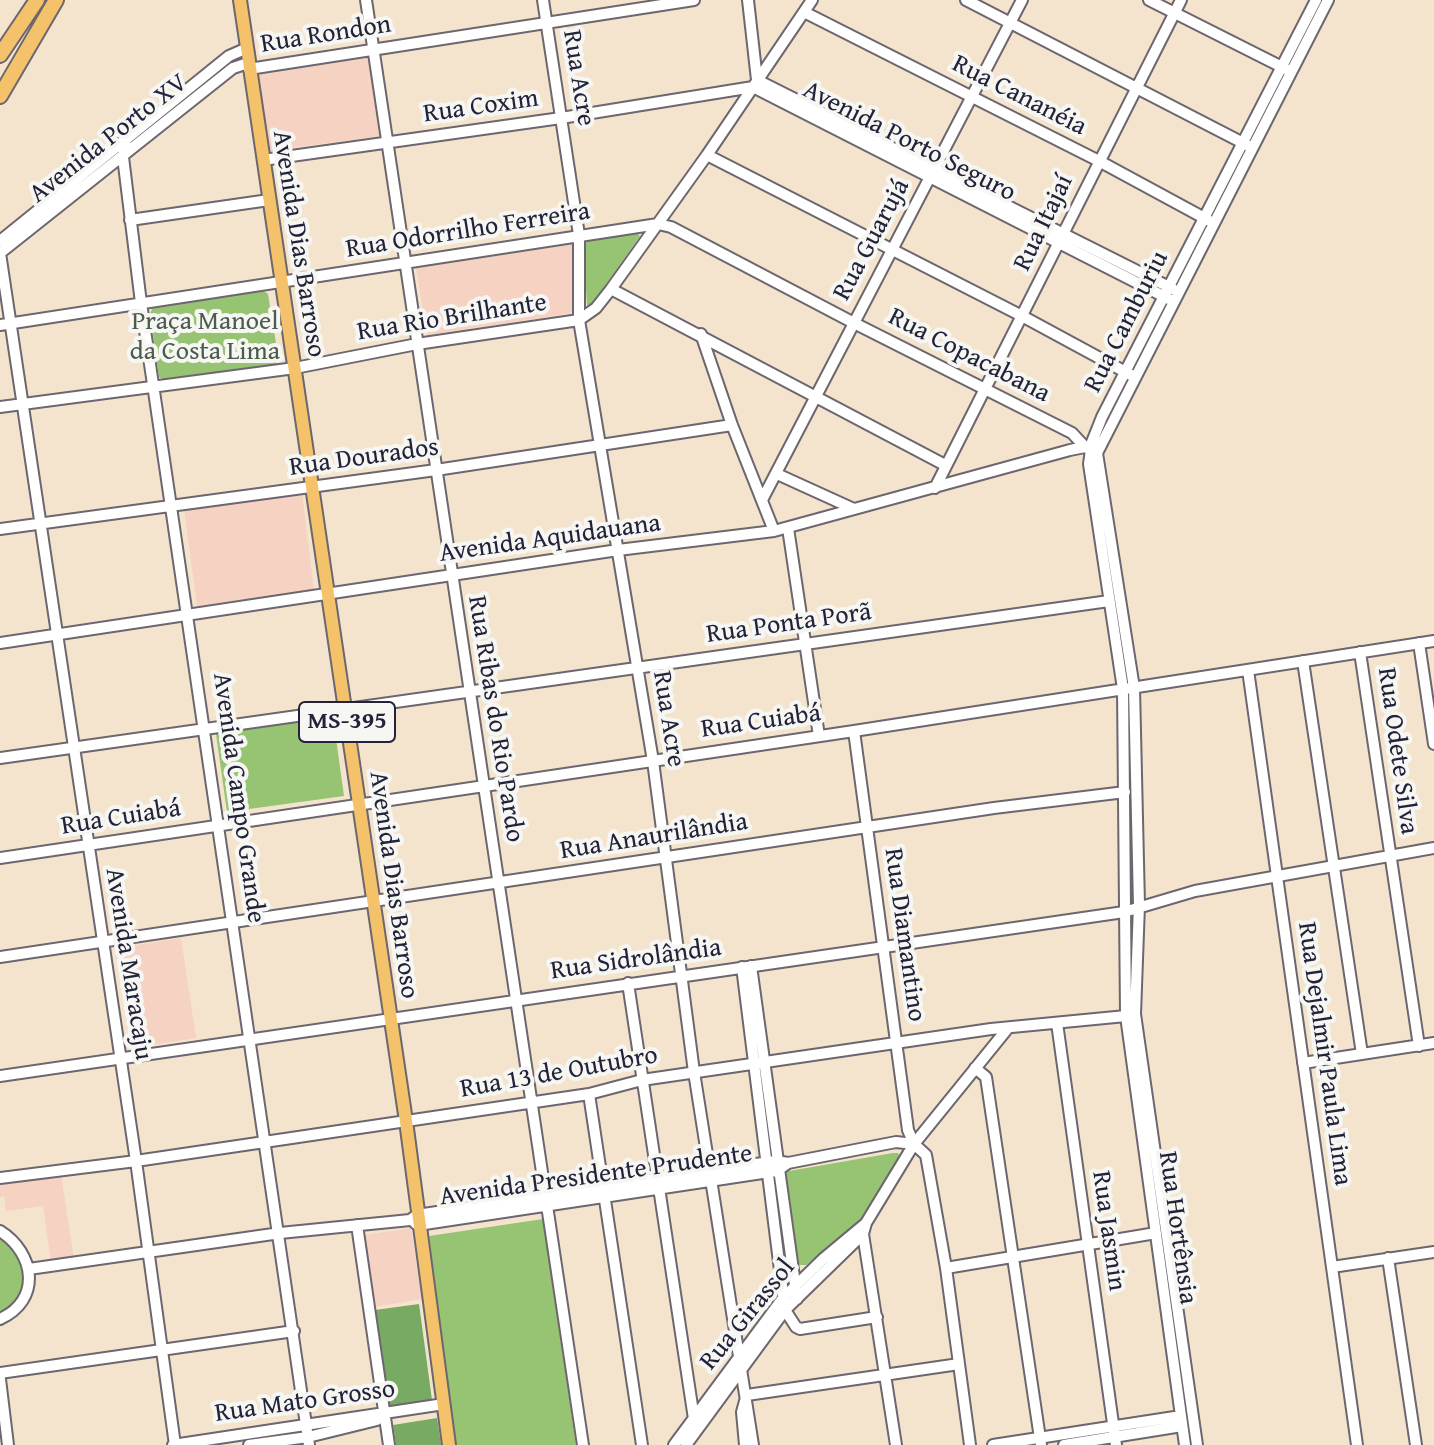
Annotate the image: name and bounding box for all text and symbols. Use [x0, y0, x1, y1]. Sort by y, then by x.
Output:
street label: Rua Rondon [259, 9, 393, 61]
street label: Rua Acre [555, 28, 601, 128]
street label: Rua Cananéia [947, 49, 1091, 143]
street label: Avenida Porto XV [24, 68, 194, 210]
street label: Avenida Porto Seguro [797, 75, 1021, 209]
street label: Rua Coxim [422, 84, 540, 130]
street label: Avenida Dias Barroso [265, 128, 331, 360]
street label: Rua Itajaí [1007, 170, 1081, 276]
street label: Rua Guarujá [827, 174, 917, 306]
street label: Rua Odorrilho Ferreira [344, 196, 592, 266]
street label: Rua Camburiu [1078, 246, 1176, 398]
street label: Rua Rio Brilhante [355, 288, 549, 348]
street label: Rua Copacabana [883, 302, 1055, 410]
park label: Praça Manoel da Costa Lima [130, 306, 280, 368]
street label: Rua Dourados [287, 432, 441, 484]
street label: Avenida Aquidauana [437, 508, 663, 570]
street label: Rua Ribas do Rio Pardo [460, 594, 530, 844]
street label: Rua Ponta Porã [704, 597, 874, 651]
street label: Rua Odete Silva [1370, 666, 1424, 836]
street label: Rua Acre [645, 669, 691, 769]
street label: Avenida Campo Grande [205, 671, 271, 925]
street label: Rua Cuiabá [699, 698, 823, 746]
road number: MS-395 [299, 702, 395, 742]
street label: Avenida Dias Barroso [362, 769, 424, 1001]
street label: Rua Cuiabá [59, 793, 183, 843]
street label: Rua Anaurilândia [558, 807, 750, 867]
street label: Rua Diamantino [876, 846, 932, 1024]
street label: Avenida Maracaju [97, 866, 159, 1062]
street label: Rua Dejalmir Paula Lima [1290, 920, 1358, 1188]
street label: Rua Sidrolândia [549, 933, 723, 987]
street label: Rua 13 de Outubro [458, 1040, 660, 1106]
street label: Avenida Presidente Prudente [438, 1139, 754, 1213]
street label: Rua Hortênsia [1151, 1149, 1203, 1307]
street label: Rua Jasmin [1084, 1169, 1132, 1293]
street label: Rua Girassol [694, 1253, 802, 1377]
street label: Rua Mato Grosso [213, 1374, 397, 1430]

